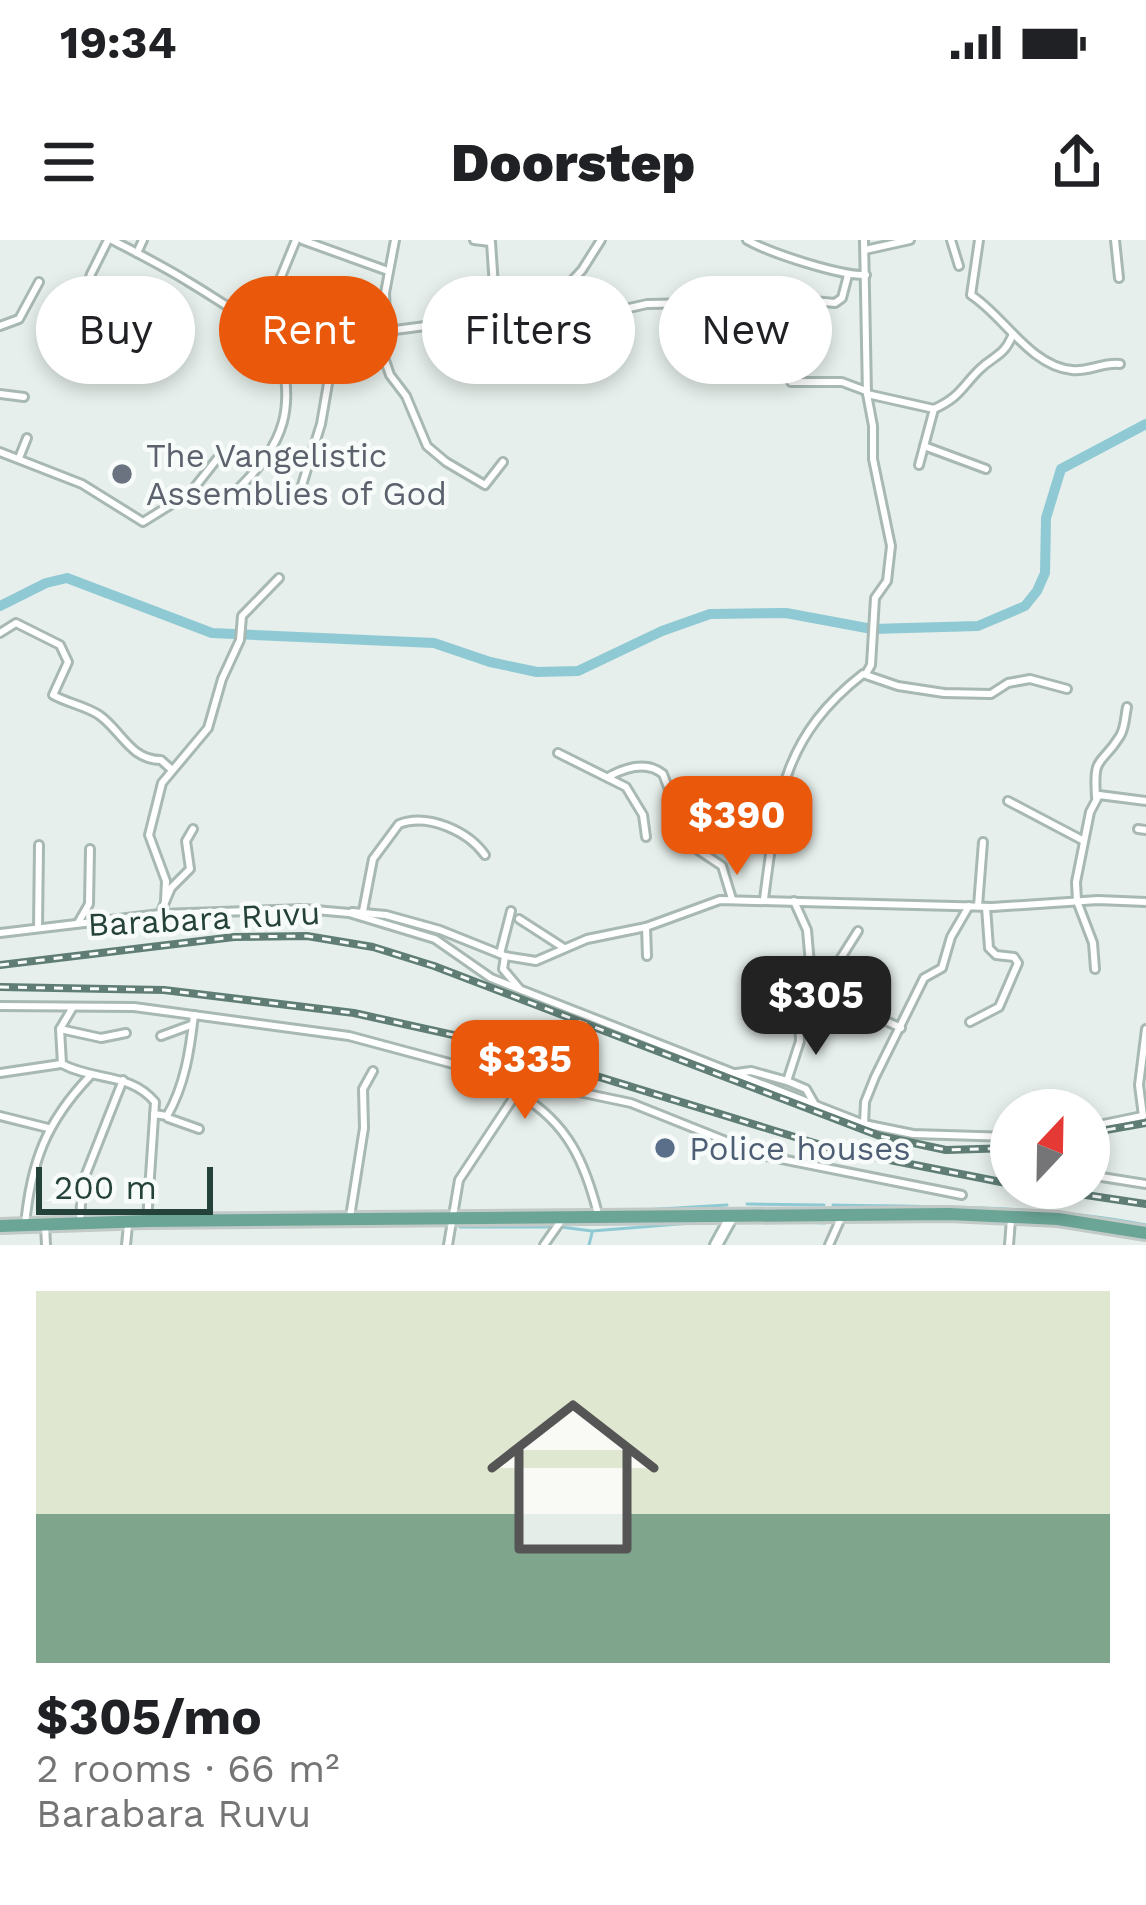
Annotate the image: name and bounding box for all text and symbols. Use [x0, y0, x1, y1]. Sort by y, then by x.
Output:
text: 19:34 [60, 16, 176, 69]
icon: menu [36, 129, 102, 195]
icon: share [1044, 129, 1110, 195]
text: Doorstep [451, 131, 695, 194]
chip: Buy [36, 276, 195, 384]
chip: Rent [219, 276, 398, 384]
chip: Filters [422, 276, 635, 384]
chip: New [659, 276, 832, 384]
place label: The Vangelistic Assemblies of God [146, 436, 447, 513]
marker: The Vangelistic Assemblies of God [109, 461, 135, 487]
pin: $390 [666, 776, 808, 878]
text: $390 [688, 792, 786, 837]
street label: Barabara Ruvu [87, 893, 321, 944]
pin: $305 [745, 956, 887, 1058]
text: $305 [768, 972, 864, 1017]
pin: $335 [454, 1020, 596, 1122]
text: $335 [478, 1036, 572, 1081]
north arrow [990, 1089, 1110, 1209]
map controls [990, 1089, 1110, 1209]
place label: Police houses [689, 1129, 911, 1168]
marker: Police houses [652, 1135, 678, 1161]
scale bar [36, 1161, 213, 1214]
text: 200 m [54, 1168, 157, 1207]
icon: home [465, 1369, 681, 1585]
text: $305/mo [36, 1687, 262, 1746]
text: 2 rooms · 66 m² [36, 1746, 339, 1791]
text: Barabara Ruvu [36, 1791, 311, 1836]

